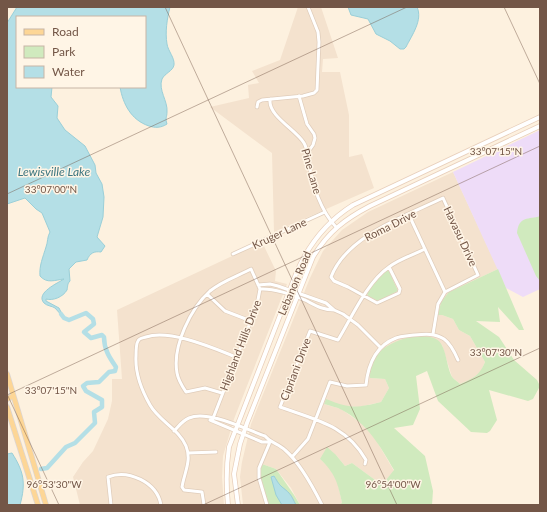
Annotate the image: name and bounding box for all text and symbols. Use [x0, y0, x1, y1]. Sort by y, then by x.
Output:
legend [16, 16, 146, 88]
text: Road [52, 24, 79, 39]
text: Park [52, 44, 76, 59]
text: Water [52, 64, 85, 79]
text: 33°07'15"N [470, 145, 522, 157]
street label: Pine Lane [299, 147, 325, 196]
water label: Lewisville Lake [18, 164, 90, 179]
text: 33°07'00"N [25, 183, 77, 195]
street label: Havasu Drive [441, 204, 481, 268]
street label: Roma Drive [362, 206, 418, 244]
street label: Kruger Lane [250, 215, 308, 251]
street label: Lebanon Road [275, 249, 313, 317]
street label: Highland Hills Drive [217, 298, 263, 392]
street label: Cipriani Drive [277, 336, 313, 402]
text: 33°07'30"N [470, 346, 522, 358]
text: 33°07'15"N [25, 384, 77, 396]
text: 96°53'30"W [26, 478, 82, 490]
text: 96°54'00"W [365, 478, 421, 490]

